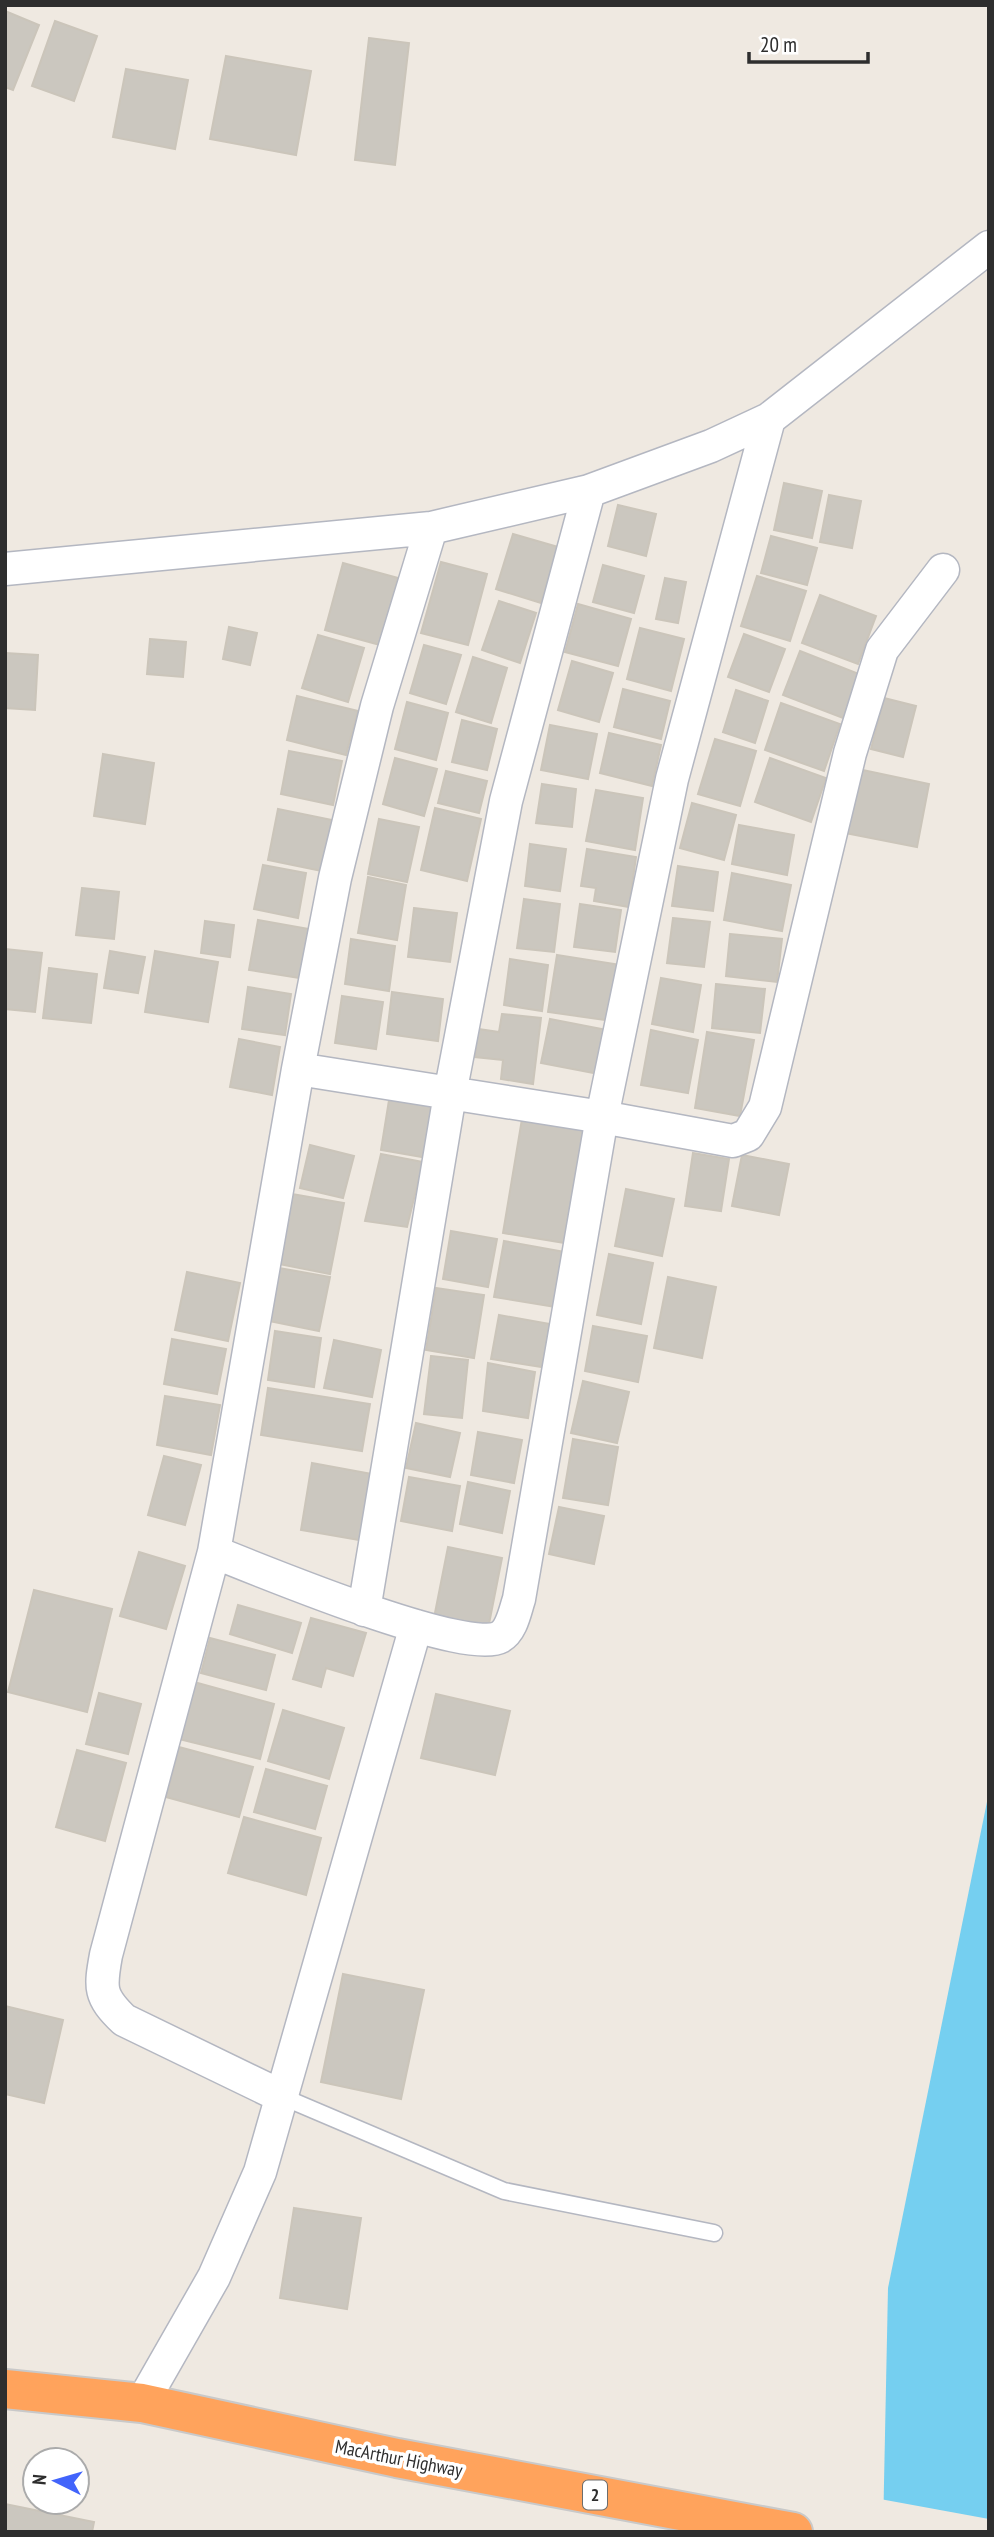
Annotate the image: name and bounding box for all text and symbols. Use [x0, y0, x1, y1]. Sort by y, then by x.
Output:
scale bar [749, 21, 868, 65]
text: 20 m [760, 31, 797, 58]
street label: MacArthur Highway [333, 2434, 465, 2482]
north arrow [21, 2446, 91, 2516]
text: N [27, 2473, 51, 2486]
road number: 2 [583, 2480, 607, 2510]

